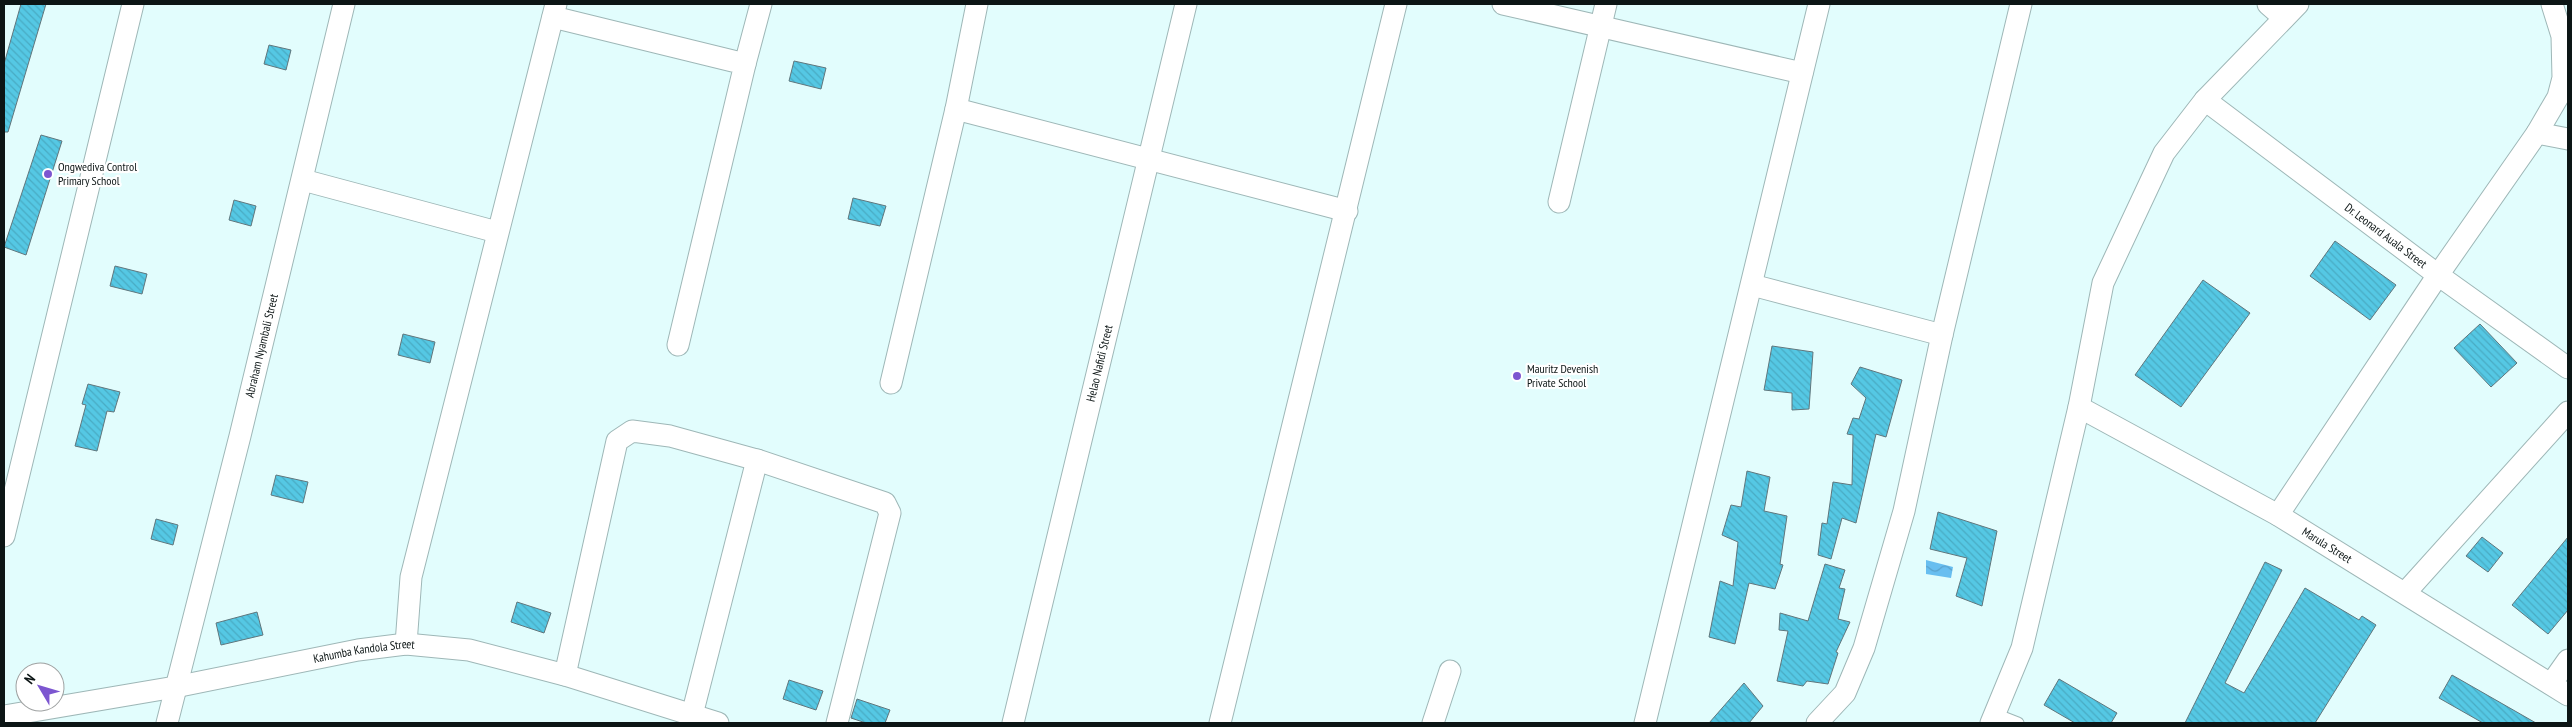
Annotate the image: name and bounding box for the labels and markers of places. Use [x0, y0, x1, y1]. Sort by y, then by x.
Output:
place label: Ongwediva Control Primary School [58, 159, 137, 188]
marker: Ongwediva Control Primary School [42, 168, 54, 180]
place label: Mauritz Devenish Private School [1527, 361, 1598, 390]
marker: Mauritz Devenish Private School [1511, 370, 1523, 382]

